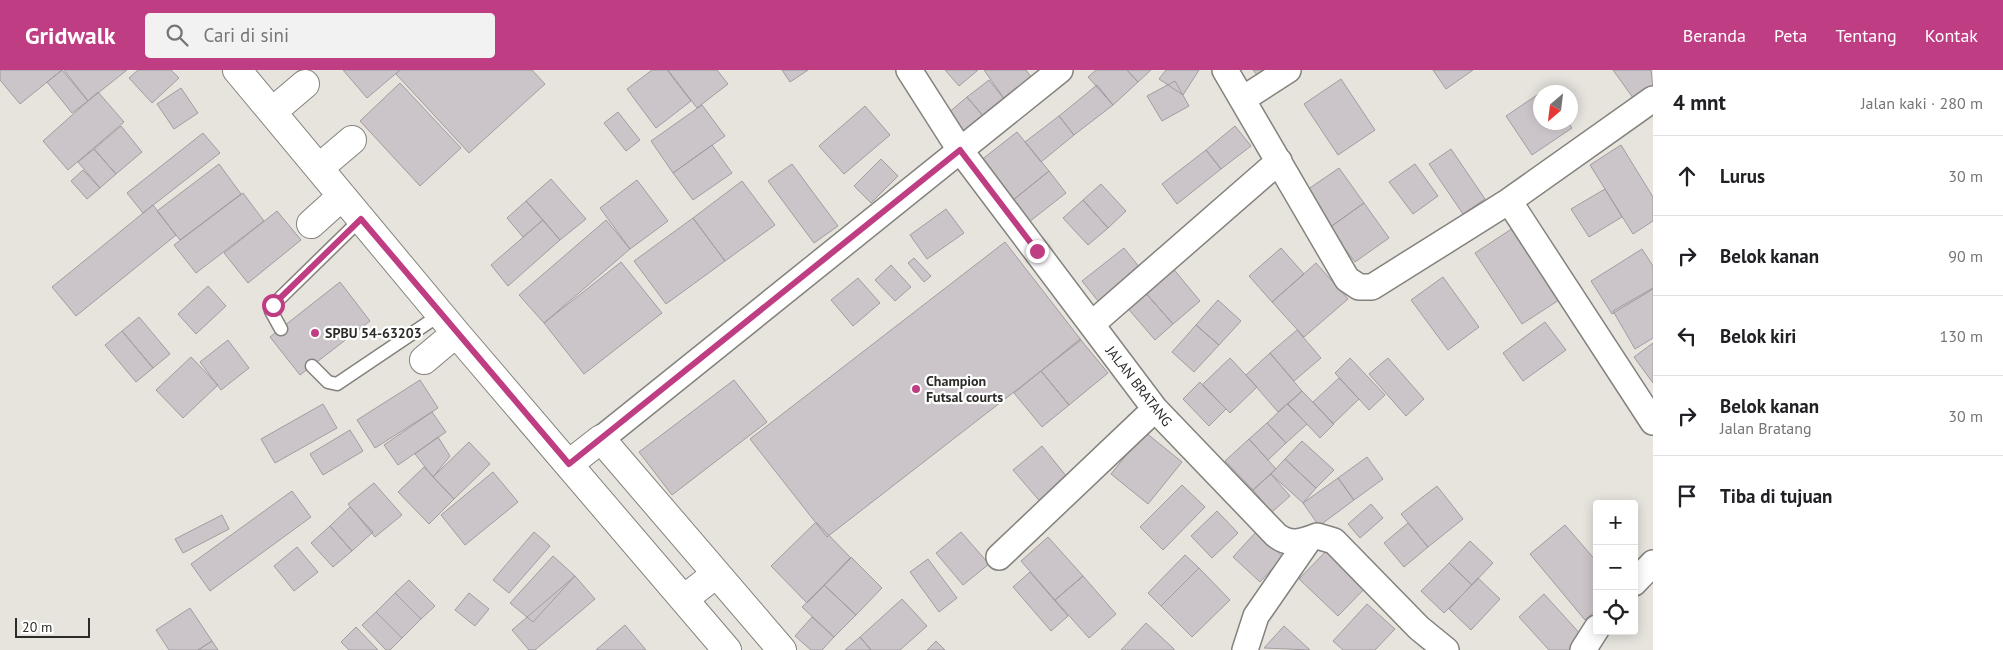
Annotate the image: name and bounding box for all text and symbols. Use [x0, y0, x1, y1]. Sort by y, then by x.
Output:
search box [145, 13, 495, 58]
text: Gridwalk [25, 20, 115, 51]
icon: search [163, 21, 191, 49]
text: Cari di sini [203, 23, 289, 47]
text: Beranda [1683, 24, 1746, 47]
text: Peta [1774, 24, 1808, 47]
text: Tentang [1836, 24, 1897, 47]
text: Kontak [1925, 24, 1978, 47]
north arrow [1533, 85, 1578, 130]
text: 4 mnt [1673, 89, 1726, 116]
text: Jalan kaki · 280 m [1861, 93, 1983, 113]
icon: ahead [1673, 162, 1701, 190]
text: Lurus [1720, 164, 1765, 188]
text: 30 m [1948, 166, 1983, 186]
route end [1026, 240, 1049, 263]
icon: right [1673, 242, 1701, 270]
text: Belok kanan [1720, 244, 1819, 268]
text: 90 m [1948, 246, 1983, 266]
route start [262, 294, 285, 317]
icon: left [1673, 322, 1701, 350]
place label: SPBU 54-63203 [325, 324, 422, 342]
text: Belok kiri [1720, 324, 1796, 348]
text: 130 m [1940, 326, 1983, 346]
marker: SPBU 54-63203 [309, 327, 321, 339]
street label: JALAN BRATANG [1101, 341, 1176, 430]
place label: Champion Futsal courts [926, 372, 1003, 406]
marker: Champion Futsal courts [910, 383, 922, 395]
text: Belok kanan [1720, 394, 1819, 418]
icon: right [1673, 402, 1701, 430]
text: 30 m [1948, 406, 1983, 426]
text: Jalan Bratang [1720, 418, 1812, 438]
icon: arrive [1673, 482, 1701, 510]
text: Tiba di tujuan [1720, 484, 1832, 508]
map controls [1593, 500, 1638, 635]
button: + [1593, 500, 1638, 545]
button: − [1593, 545, 1638, 590]
button: locate [1593, 590, 1638, 635]
scale bar [15, 615, 90, 638]
text: 20 m [22, 618, 52, 636]

